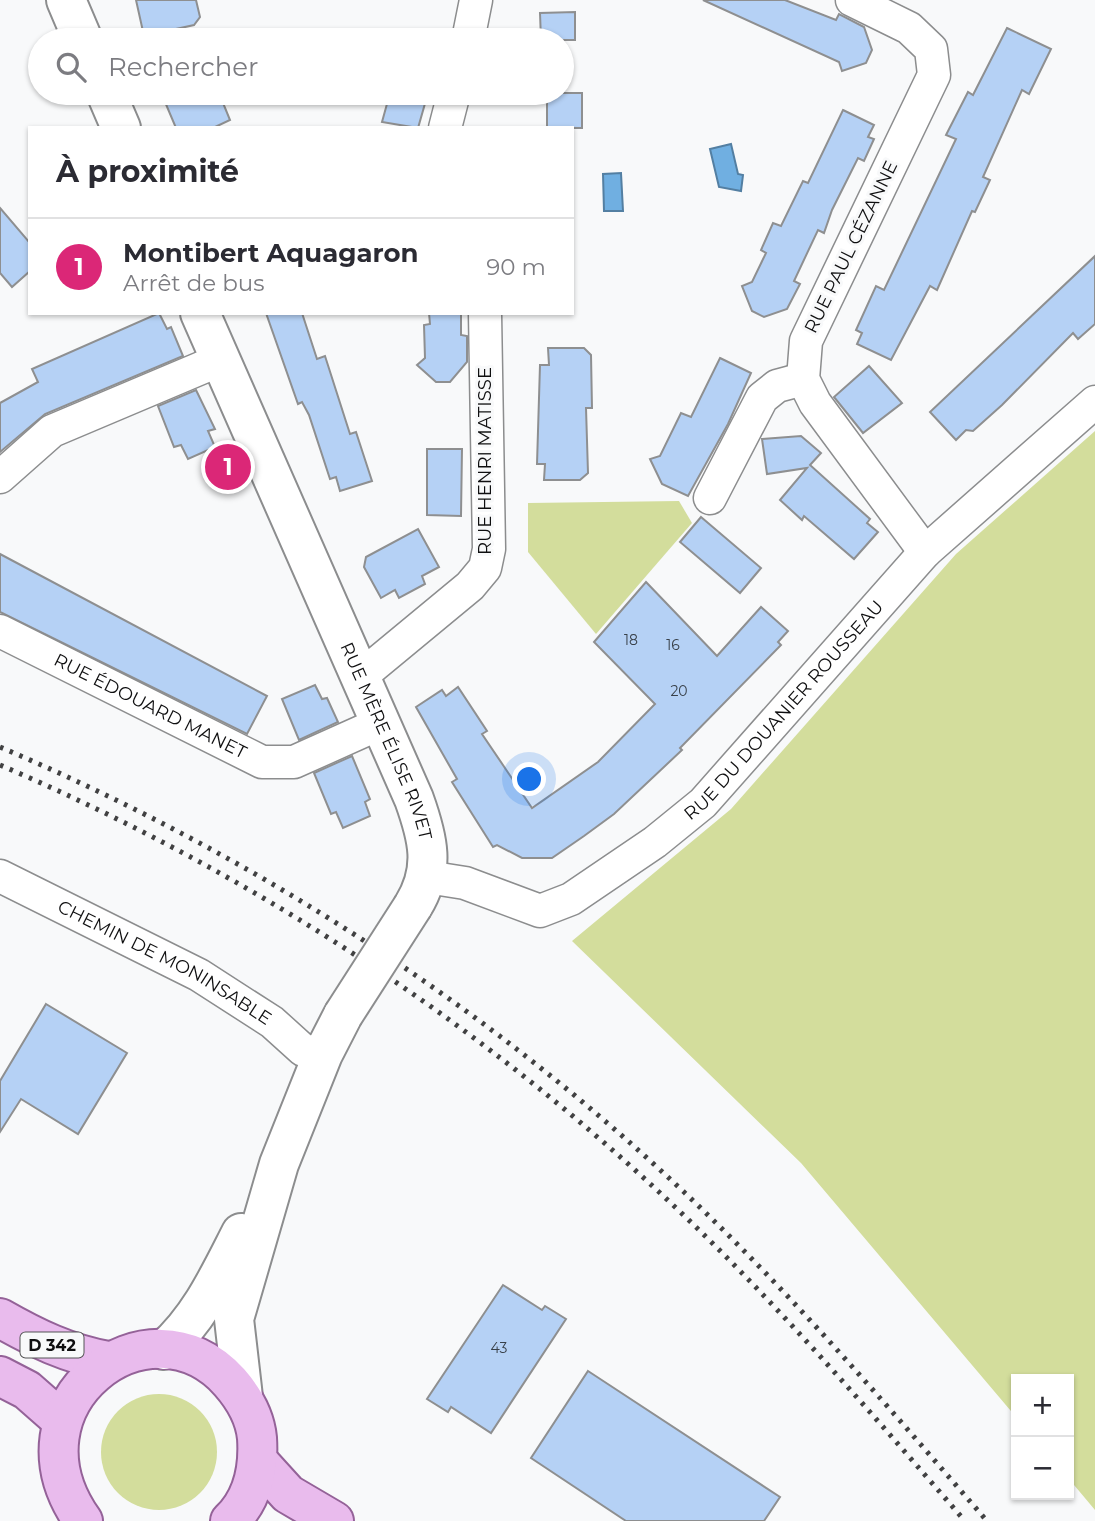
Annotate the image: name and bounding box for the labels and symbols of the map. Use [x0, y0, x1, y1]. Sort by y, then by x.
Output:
street label: RUE PAUL CÉZANNE [800, 157, 902, 337]
street label: RUE HENRI MATISSE [474, 367, 496, 555]
pin: 1 [205, 441, 251, 493]
street label: RUE DU DOUANIER ROUSSEAU [680, 596, 888, 825]
house number: 18 [624, 631, 638, 649]
house number: 16 [666, 636, 680, 654]
street label: RUE MÈRE ÉLISE RIVET [335, 639, 437, 842]
street label: RUE ÉDOUARD MANET [50, 649, 251, 764]
house number: 20 [670, 682, 688, 700]
your location [512, 762, 546, 796]
street label: CHEMIN DE MONINSABLE [54, 895, 276, 1030]
road number: D 342 [20, 1332, 84, 1358]
house number: 43 [491, 1339, 508, 1357]

